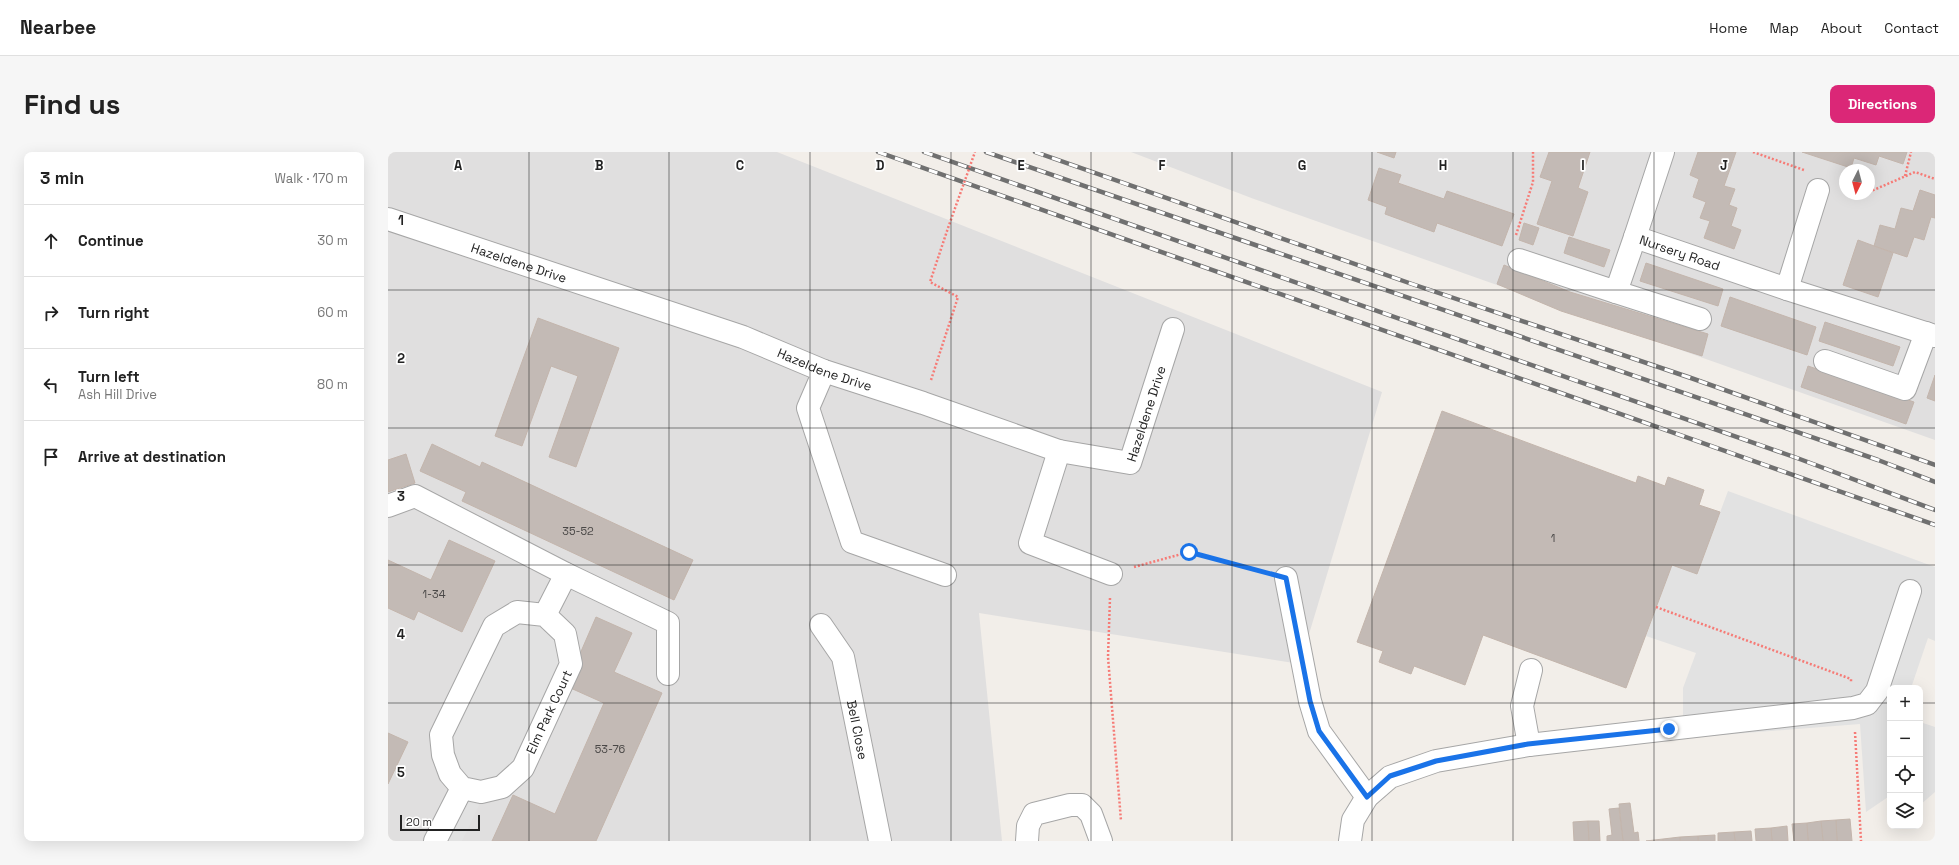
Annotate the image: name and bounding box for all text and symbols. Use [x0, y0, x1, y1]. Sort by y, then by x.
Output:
text: Nearbee [20, 15, 96, 40]
text: Home [1709, 19, 1747, 37]
text: Map [1769, 19, 1799, 37]
text: About [1821, 19, 1862, 37]
text: Contact [1884, 19, 1939, 37]
button: Directions [1830, 85, 1935, 123]
text: Find us [24, 86, 121, 122]
text: A [454, 157, 463, 174]
text: B [595, 157, 604, 174]
text: C [736, 157, 744, 174]
text: D [876, 157, 885, 174]
text: E [1017, 157, 1025, 174]
text: F [1159, 157, 1166, 174]
text: G [1298, 157, 1306, 174]
text: H [1439, 157, 1447, 174]
text: I [1581, 157, 1585, 174]
text: J [1720, 157, 1728, 174]
north arrow [1839, 164, 1875, 200]
text: 3 min [40, 167, 84, 189]
text: Walk · 170 m [274, 170, 348, 187]
text: 1 [398, 212, 404, 229]
icon: ahead [40, 230, 62, 252]
text: Continue [78, 231, 144, 250]
street label: Nursery Road [1637, 231, 1722, 274]
text: 30 m [317, 232, 348, 249]
street label: Hazeldene Drive [469, 239, 569, 286]
icon: right [40, 302, 62, 324]
text: Turn right [78, 303, 149, 322]
text: 60 m [317, 304, 348, 321]
street label: Hazeldene Drive [775, 344, 874, 394]
text: 2 [397, 350, 405, 367]
street label: Hazeldene Drive [1122, 364, 1169, 464]
text: Turn left [78, 367, 140, 386]
icon: left [40, 374, 62, 396]
text: 80 m [317, 376, 348, 393]
text: Ash Hill Drive [78, 386, 157, 403]
icon: arrive [40, 446, 62, 468]
text: Arrive at destination [78, 447, 226, 466]
text: 3 [397, 488, 405, 505]
house number: 35-52 [562, 524, 594, 538]
house number: 1 [1551, 531, 1555, 545]
route start [1180, 543, 1198, 561]
house number: 1-34 [422, 587, 446, 601]
text: 4 [397, 626, 405, 643]
street label: Elm Park Court [522, 667, 576, 757]
map controls [1887, 685, 1923, 829]
button: + [1887, 685, 1923, 721]
street label: Bell Close [843, 699, 872, 761]
route end [1660, 720, 1678, 738]
button: − [1887, 721, 1923, 757]
house number: 53-76 [595, 742, 625, 756]
button: locate [1887, 757, 1923, 793]
text: 5 [397, 764, 405, 781]
button: layers [1887, 793, 1923, 829]
scale bar [400, 813, 480, 832]
text: 20 m [406, 815, 432, 829]

